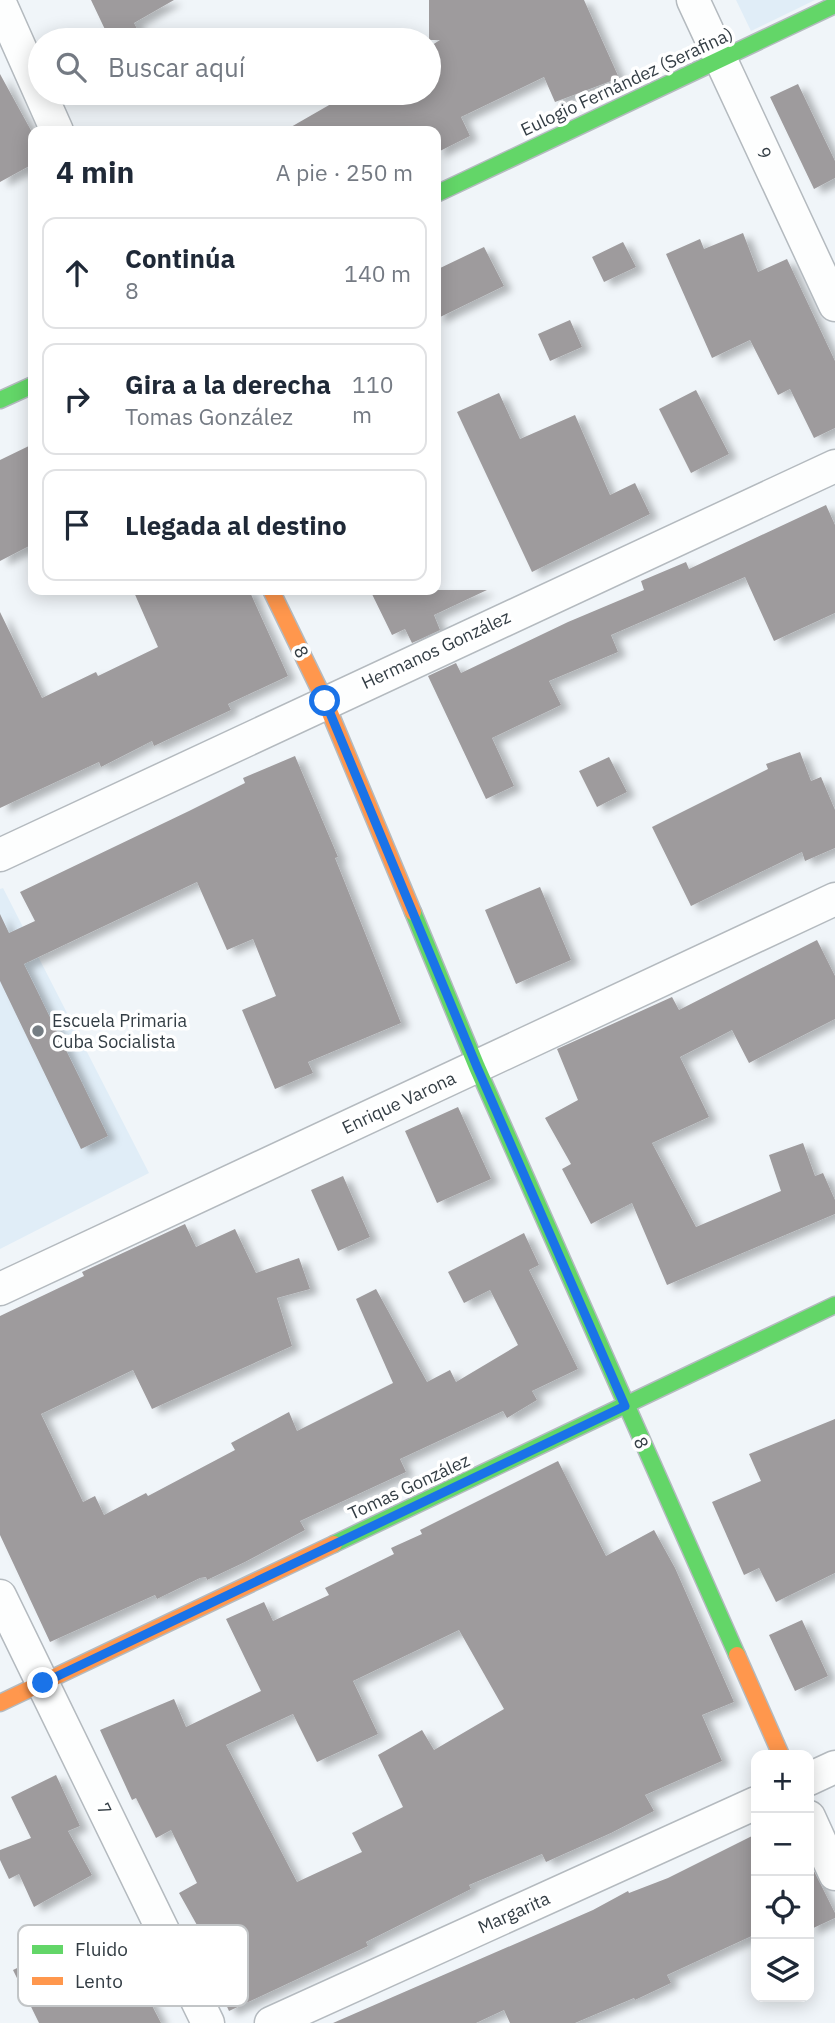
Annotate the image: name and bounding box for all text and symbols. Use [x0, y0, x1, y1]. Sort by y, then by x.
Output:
street label: Eulogio Fernández (Serafina) [517, 22, 737, 141]
search box [28, 28, 441, 105]
icon: search [52, 48, 90, 86]
text: Buscar aquí [108, 50, 245, 84]
street label: 9 [752, 143, 777, 163]
text: 4 min [56, 152, 134, 191]
text: A pie · 250 m [276, 157, 413, 187]
text: Continúa [125, 241, 235, 275]
icon: ahead [58, 254, 96, 292]
text: 140 m [344, 258, 411, 288]
text: 8 [125, 275, 139, 305]
text: Gira a la derecha [125, 367, 331, 401]
text: 110 m [352, 369, 393, 429]
icon: right [58, 380, 96, 418]
text: Tomas González [125, 401, 293, 431]
icon: arrive [58, 506, 96, 544]
text: Llegada al destino [125, 508, 347, 542]
street label: Hermanos González [358, 605, 514, 694]
street label: 8 [289, 642, 314, 662]
route start [309, 685, 340, 716]
place label: Escuela Primaria Cuba Socialista [52, 1009, 187, 1053]
marker: Escuela Primaria Cuba Socialista [30, 1023, 46, 1039]
street label: Enrique Varona [338, 1066, 460, 1139]
street label: 8 [629, 1433, 654, 1452]
street label: Tomas González [344, 1448, 473, 1525]
route end [27, 1667, 58, 1698]
map controls [751, 1750, 814, 2002]
button: + [751, 1750, 814, 1813]
street label: 7 [92, 1799, 117, 1819]
button: − [751, 1813, 814, 1876]
button: locate [751, 1876, 814, 1939]
street label: Margarita [474, 1886, 554, 1939]
legend [18, 1925, 248, 2006]
text: Fluido [75, 1937, 128, 1961]
button: layers [751, 1939, 814, 2002]
text: Lento [75, 1969, 123, 1993]

